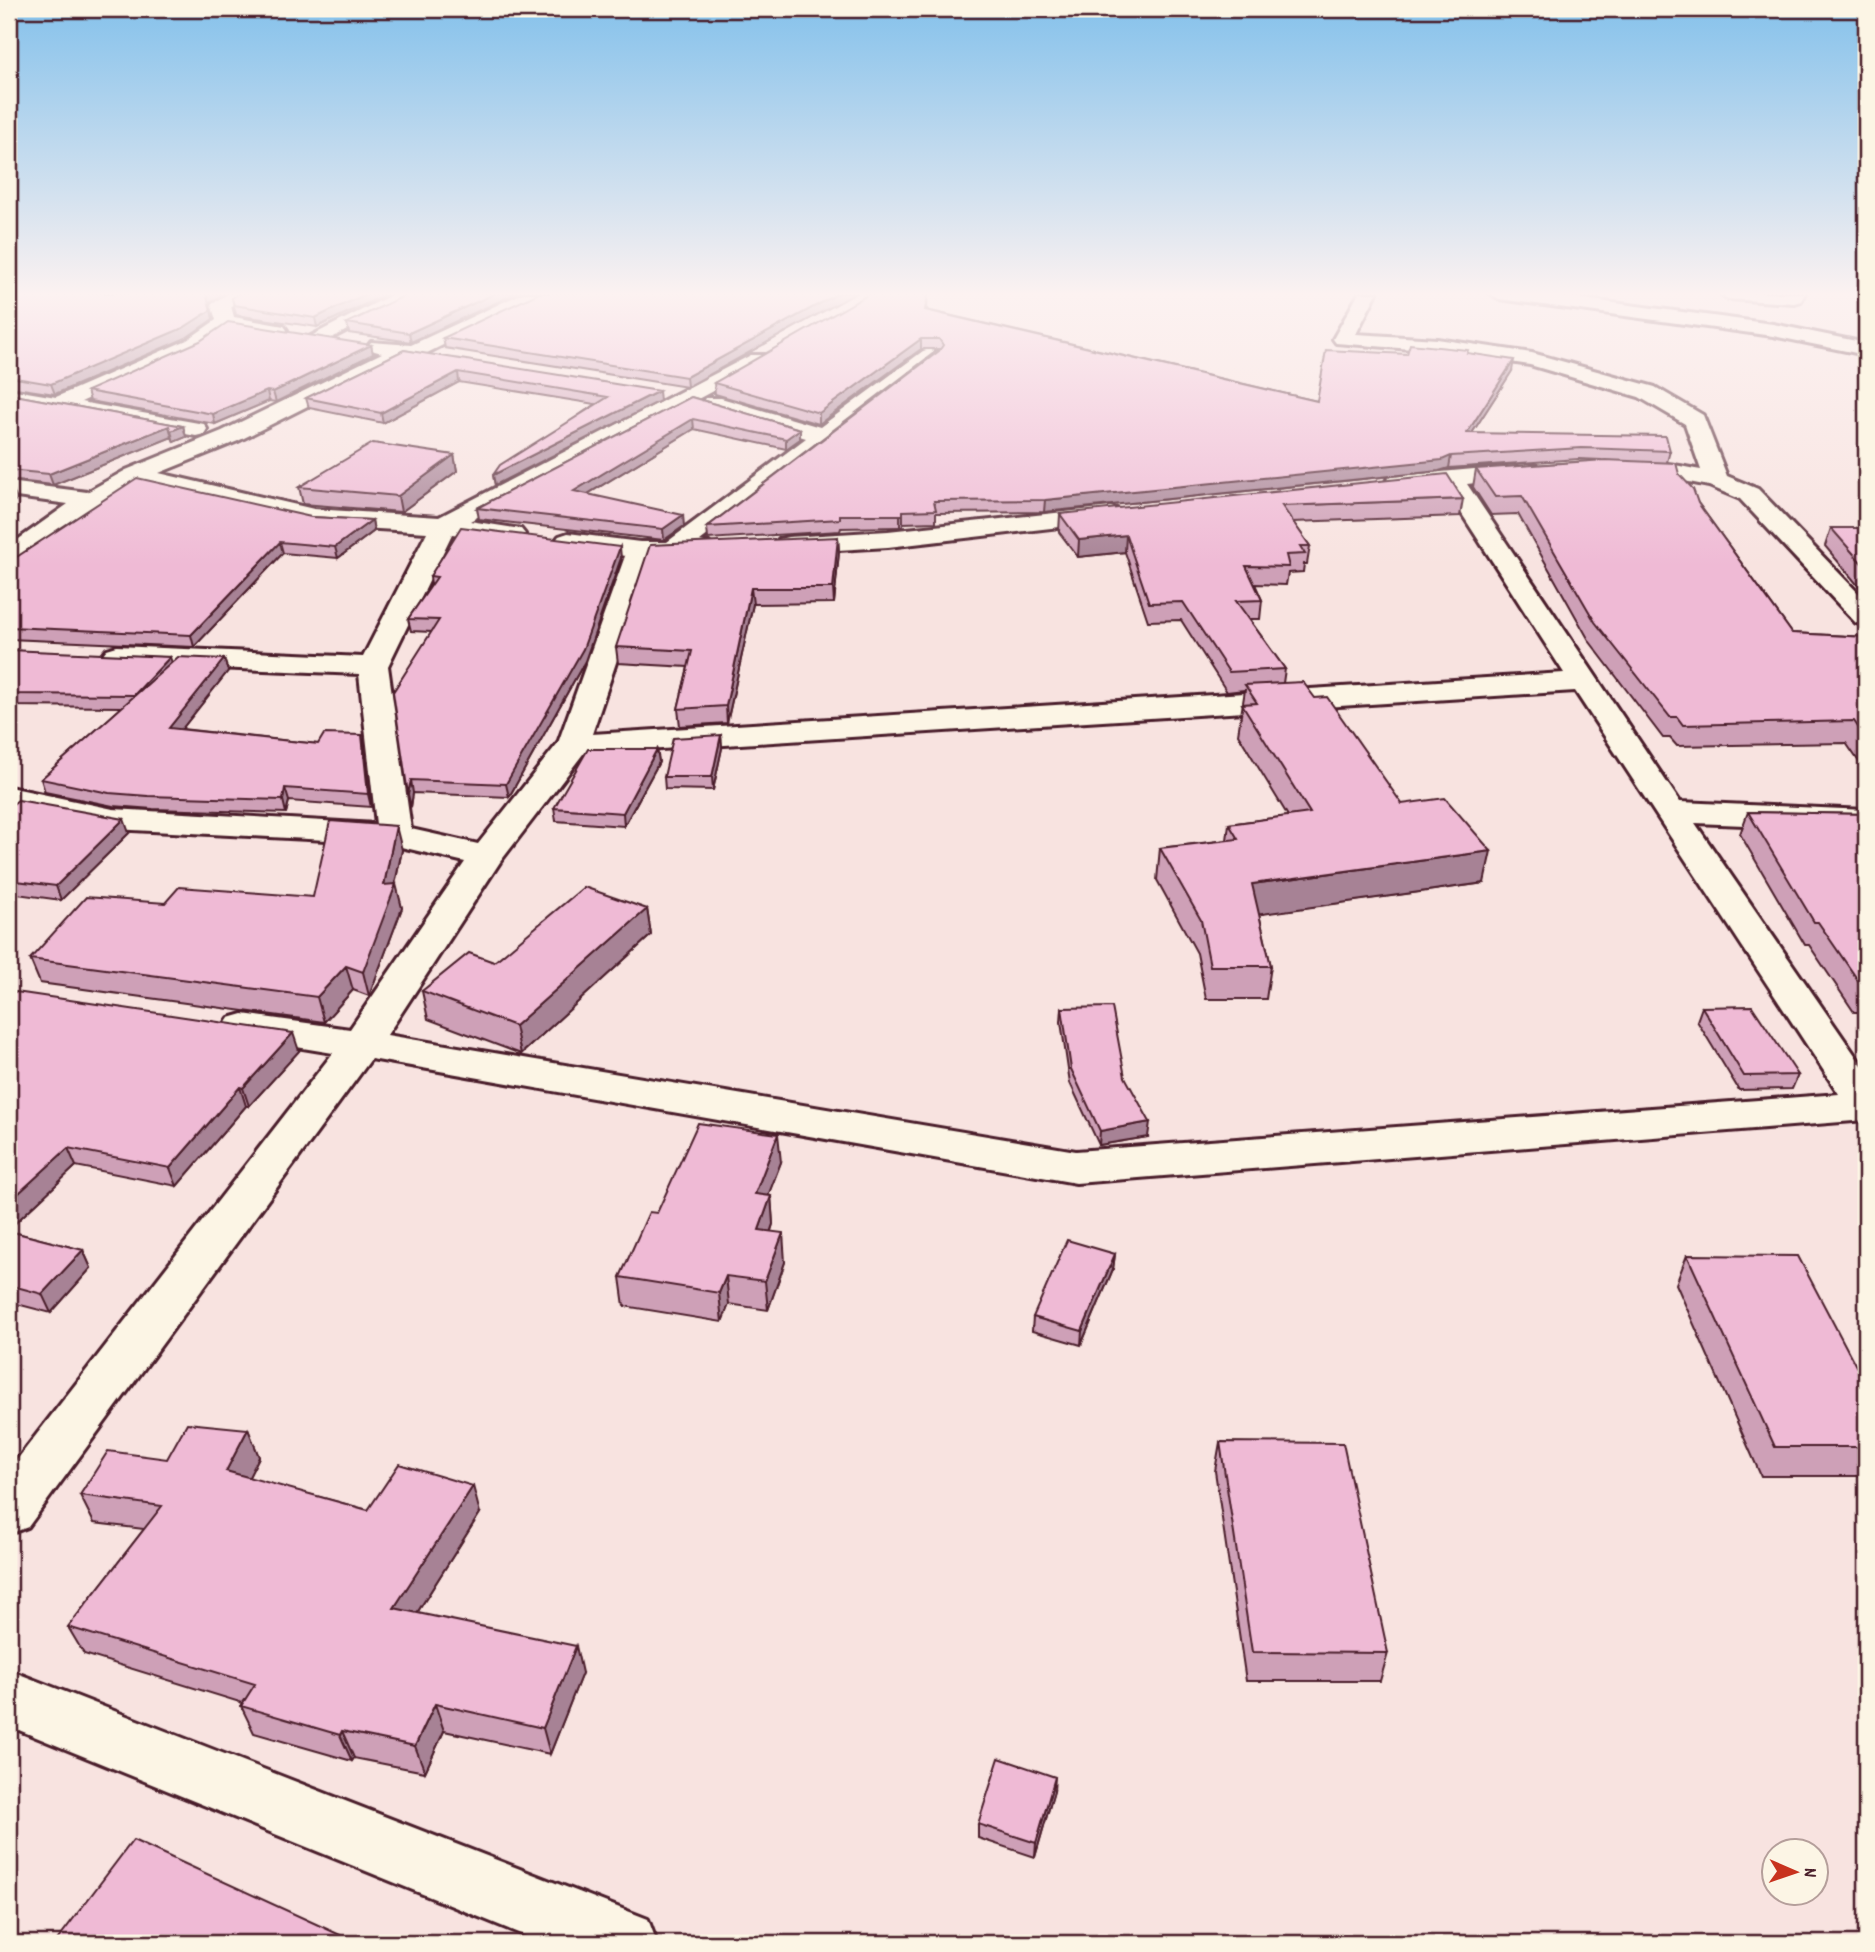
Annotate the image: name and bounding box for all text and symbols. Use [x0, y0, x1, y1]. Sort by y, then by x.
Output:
north arrow [1759, 1836, 1829, 1906]
text: N [1795, 1867, 1822, 1878]

